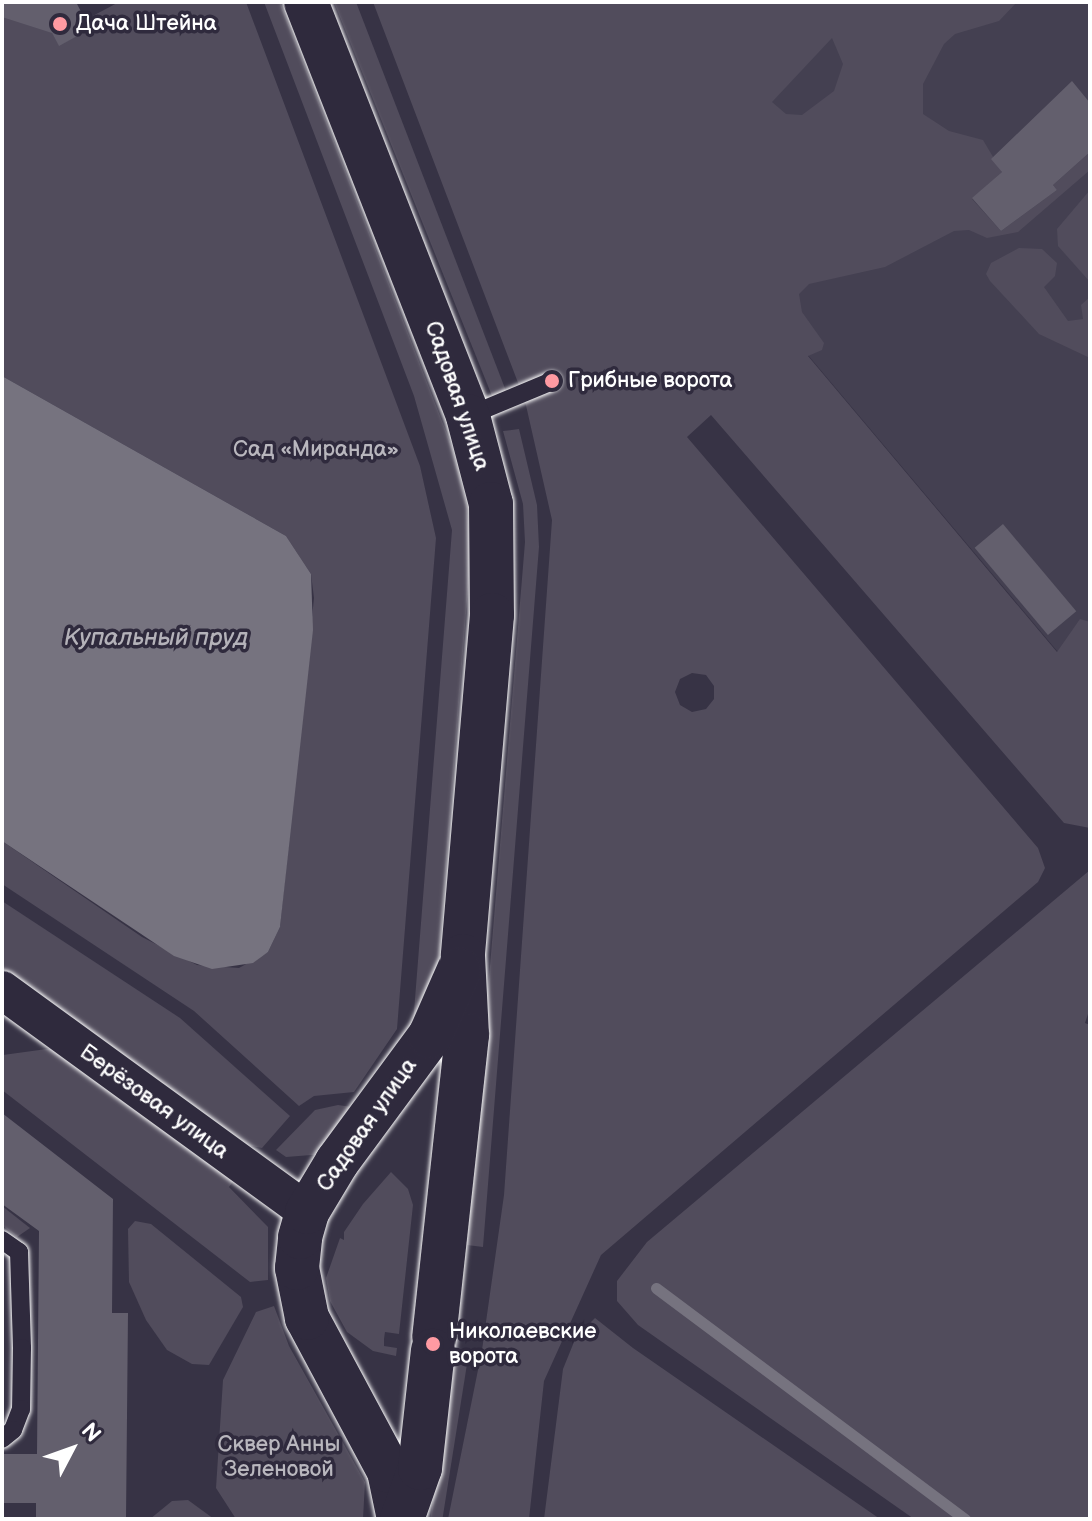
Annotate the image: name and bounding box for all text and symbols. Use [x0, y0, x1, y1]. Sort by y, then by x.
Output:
place label: Дача Штейна [76, 11, 217, 37]
marker: Дача Штейна [51, 15, 69, 33]
street label: Садовая улица [419, 318, 495, 474]
place label: Грибные ворота [568, 368, 733, 394]
marker: Грибные ворота [543, 372, 561, 390]
park label: Сад «Миранда» [233, 437, 399, 463]
water label: Купальный пруд [64, 624, 248, 652]
street label: Берёзовая улица [74, 1039, 234, 1165]
street label: Садовая улица [311, 1053, 423, 1197]
place label: Николаевские ворота [449, 1318, 596, 1370]
marker: Николаевские ворота [424, 1335, 442, 1353]
north arrow [32, 1409, 112, 1489]
text: N [75, 1418, 106, 1448]
park label: Сквер Анны Зеленовой [218, 1431, 340, 1482]

